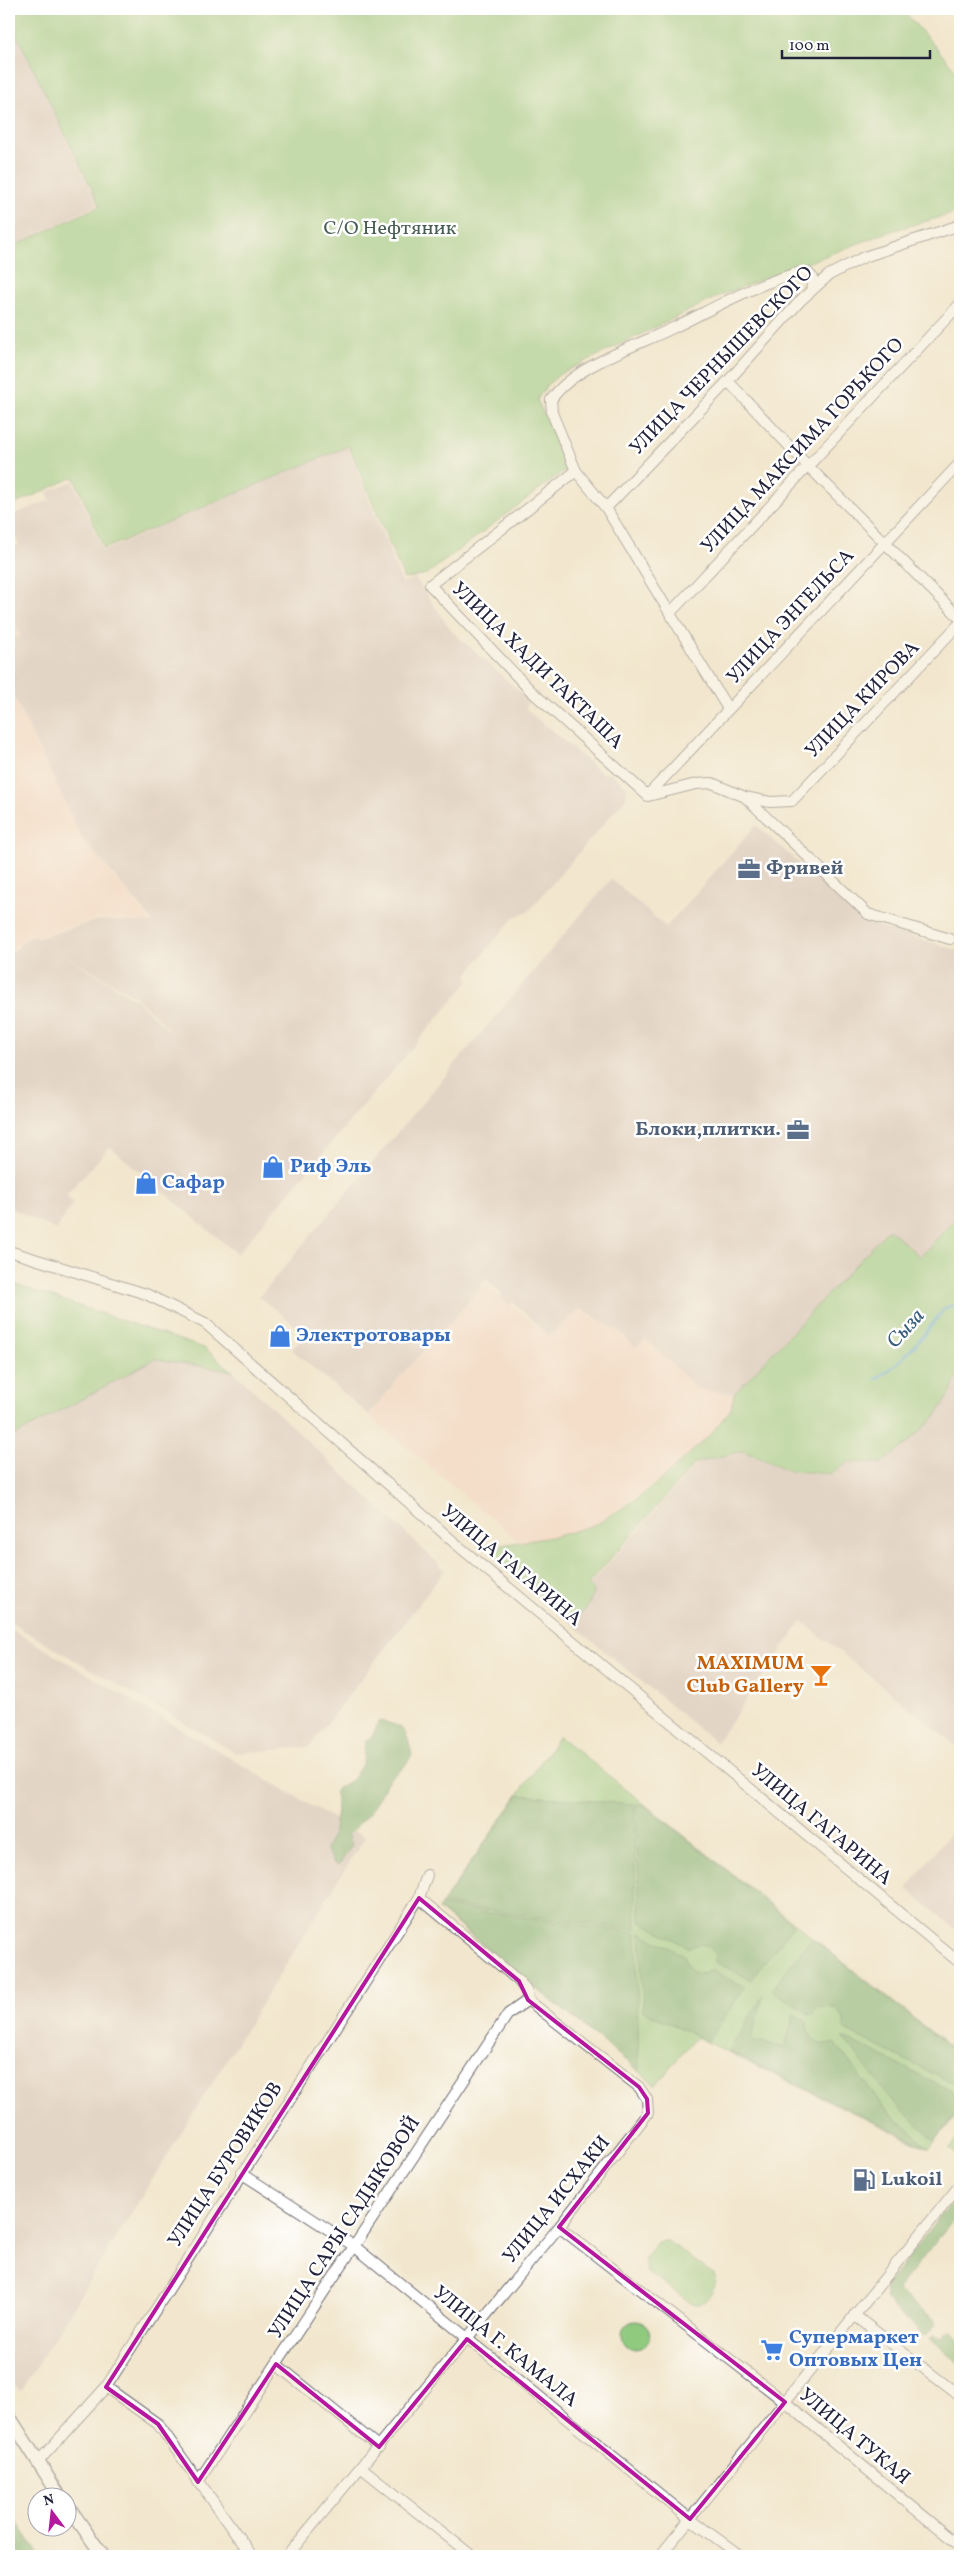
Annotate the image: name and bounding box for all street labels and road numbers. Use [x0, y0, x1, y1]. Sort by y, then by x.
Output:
street label: УЛИЦА ЧЕРНЫШЕВСКОГО [624, 260, 820, 462]
street label: УЛИЦА МАКСИМА ГОРЬКОГО [695, 332, 911, 560]
street label: УЛИЦА ЭНГЕЛЬСА [721, 543, 861, 691]
street label: УЛИЦА ХАДИ ТАКТАША [445, 576, 629, 756]
street label: УЛИЦА КИРОВА [799, 635, 927, 765]
street label: УЛИЦА ГАГАРИНА [434, 1498, 588, 1634]
street label: УЛИЦА ГАГАРИНА [744, 1757, 898, 1893]
street label: УЛИЦА БУРОВИКОВ [162, 2077, 290, 2253]
street label: УЛИЦА САРЫ САДЫКОВОЙ [262, 2111, 428, 2345]
street label: УЛИЦА ИСХАКИ [497, 2130, 617, 2270]
street label: УЛИЦА Г. КАМАЛА [426, 2280, 584, 2414]
street label: УЛИЦА ТУКАЯ [792, 2382, 916, 2492]

